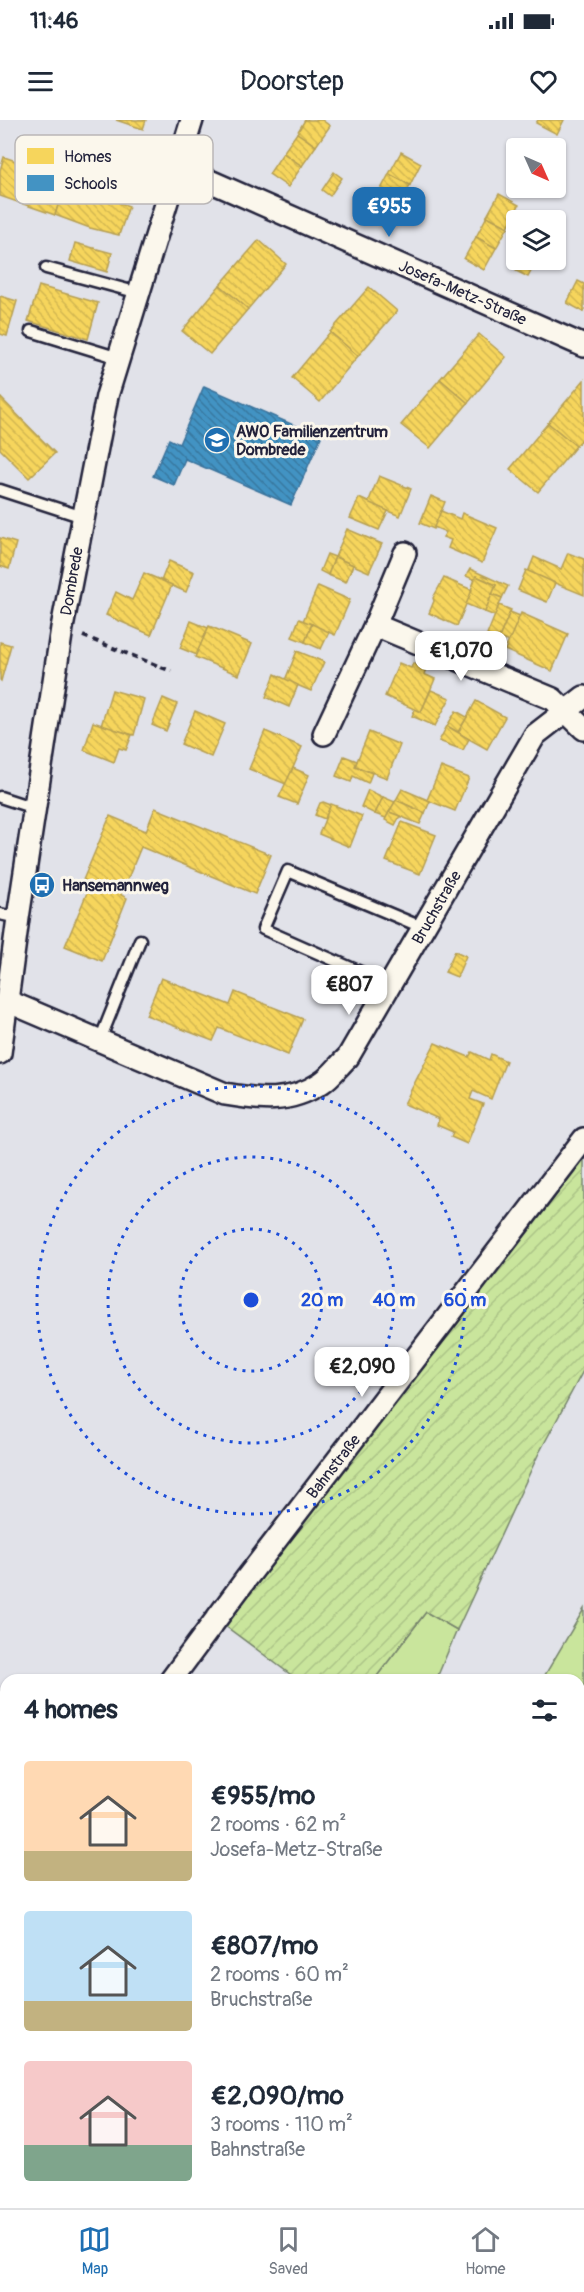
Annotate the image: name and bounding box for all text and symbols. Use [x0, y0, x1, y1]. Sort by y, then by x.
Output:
text: 11:46 [30, 7, 79, 35]
icon: menu [24, 65, 57, 98]
text: Doorstep [240, 65, 344, 98]
icon: heart [527, 65, 560, 98]
legend [15, 135, 213, 204]
north arrow [506, 138, 566, 198]
map controls [506, 138, 566, 270]
text: Homes [64, 147, 112, 167]
text: Schools [64, 174, 117, 194]
pin: €955 [353, 187, 425, 238]
text: €955 [366, 194, 412, 219]
button: layers [506, 210, 566, 270]
street label: Josefa-Metz-Straße [396, 256, 530, 330]
place label: AWO Familienzentrum Dombrede [236, 422, 388, 460]
school or university icon: AWO Familienzentrum Dombrede [202, 425, 232, 455]
street label: Dombrede [56, 545, 88, 617]
pin: €1,070 [412, 631, 510, 682]
text: €1,070 [429, 638, 493, 663]
street label: Bruchstraße [408, 867, 466, 948]
bus stop icon: Hansemannweg [27, 870, 57, 900]
place label: Hansemannweg [62, 876, 169, 896]
pin: €807 [313, 965, 385, 1016]
text: €807 [325, 972, 373, 997]
text: 20 m [301, 1289, 343, 1312]
text: 40 m [373, 1289, 415, 1312]
text: 60 m [444, 1289, 486, 1312]
centre of rings [241, 1290, 261, 1310]
pin: €2,090 [313, 1347, 411, 1398]
text: €2,090 [328, 1354, 396, 1379]
street label: Bahnstraße [302, 1430, 365, 1503]
text: 4 homes [24, 1694, 118, 1726]
icon: filters [528, 1694, 561, 1727]
text: €955/mo [210, 1780, 315, 1812]
icon: home [72, 1785, 144, 1857]
text: 2 rooms · 62 m² [210, 1812, 346, 1837]
text: Josefa-Metz-Straße [210, 1837, 382, 1862]
text: €807/mo [210, 1930, 318, 1962]
icon: home [72, 1935, 144, 2007]
text: 2 rooms · 60 m² [210, 1962, 349, 1987]
text: Bruchstraße [210, 1987, 312, 2012]
text: €2,090/mo [210, 2080, 344, 2112]
icon: home [72, 2085, 144, 2157]
text: 3 rooms · 110 m² [210, 2112, 353, 2137]
text: Bahnstraße [210, 2137, 305, 2162]
tab: Map [78, 2223, 111, 2279]
tab: Saved [268, 2223, 308, 2279]
tab: Home [465, 2223, 506, 2279]

